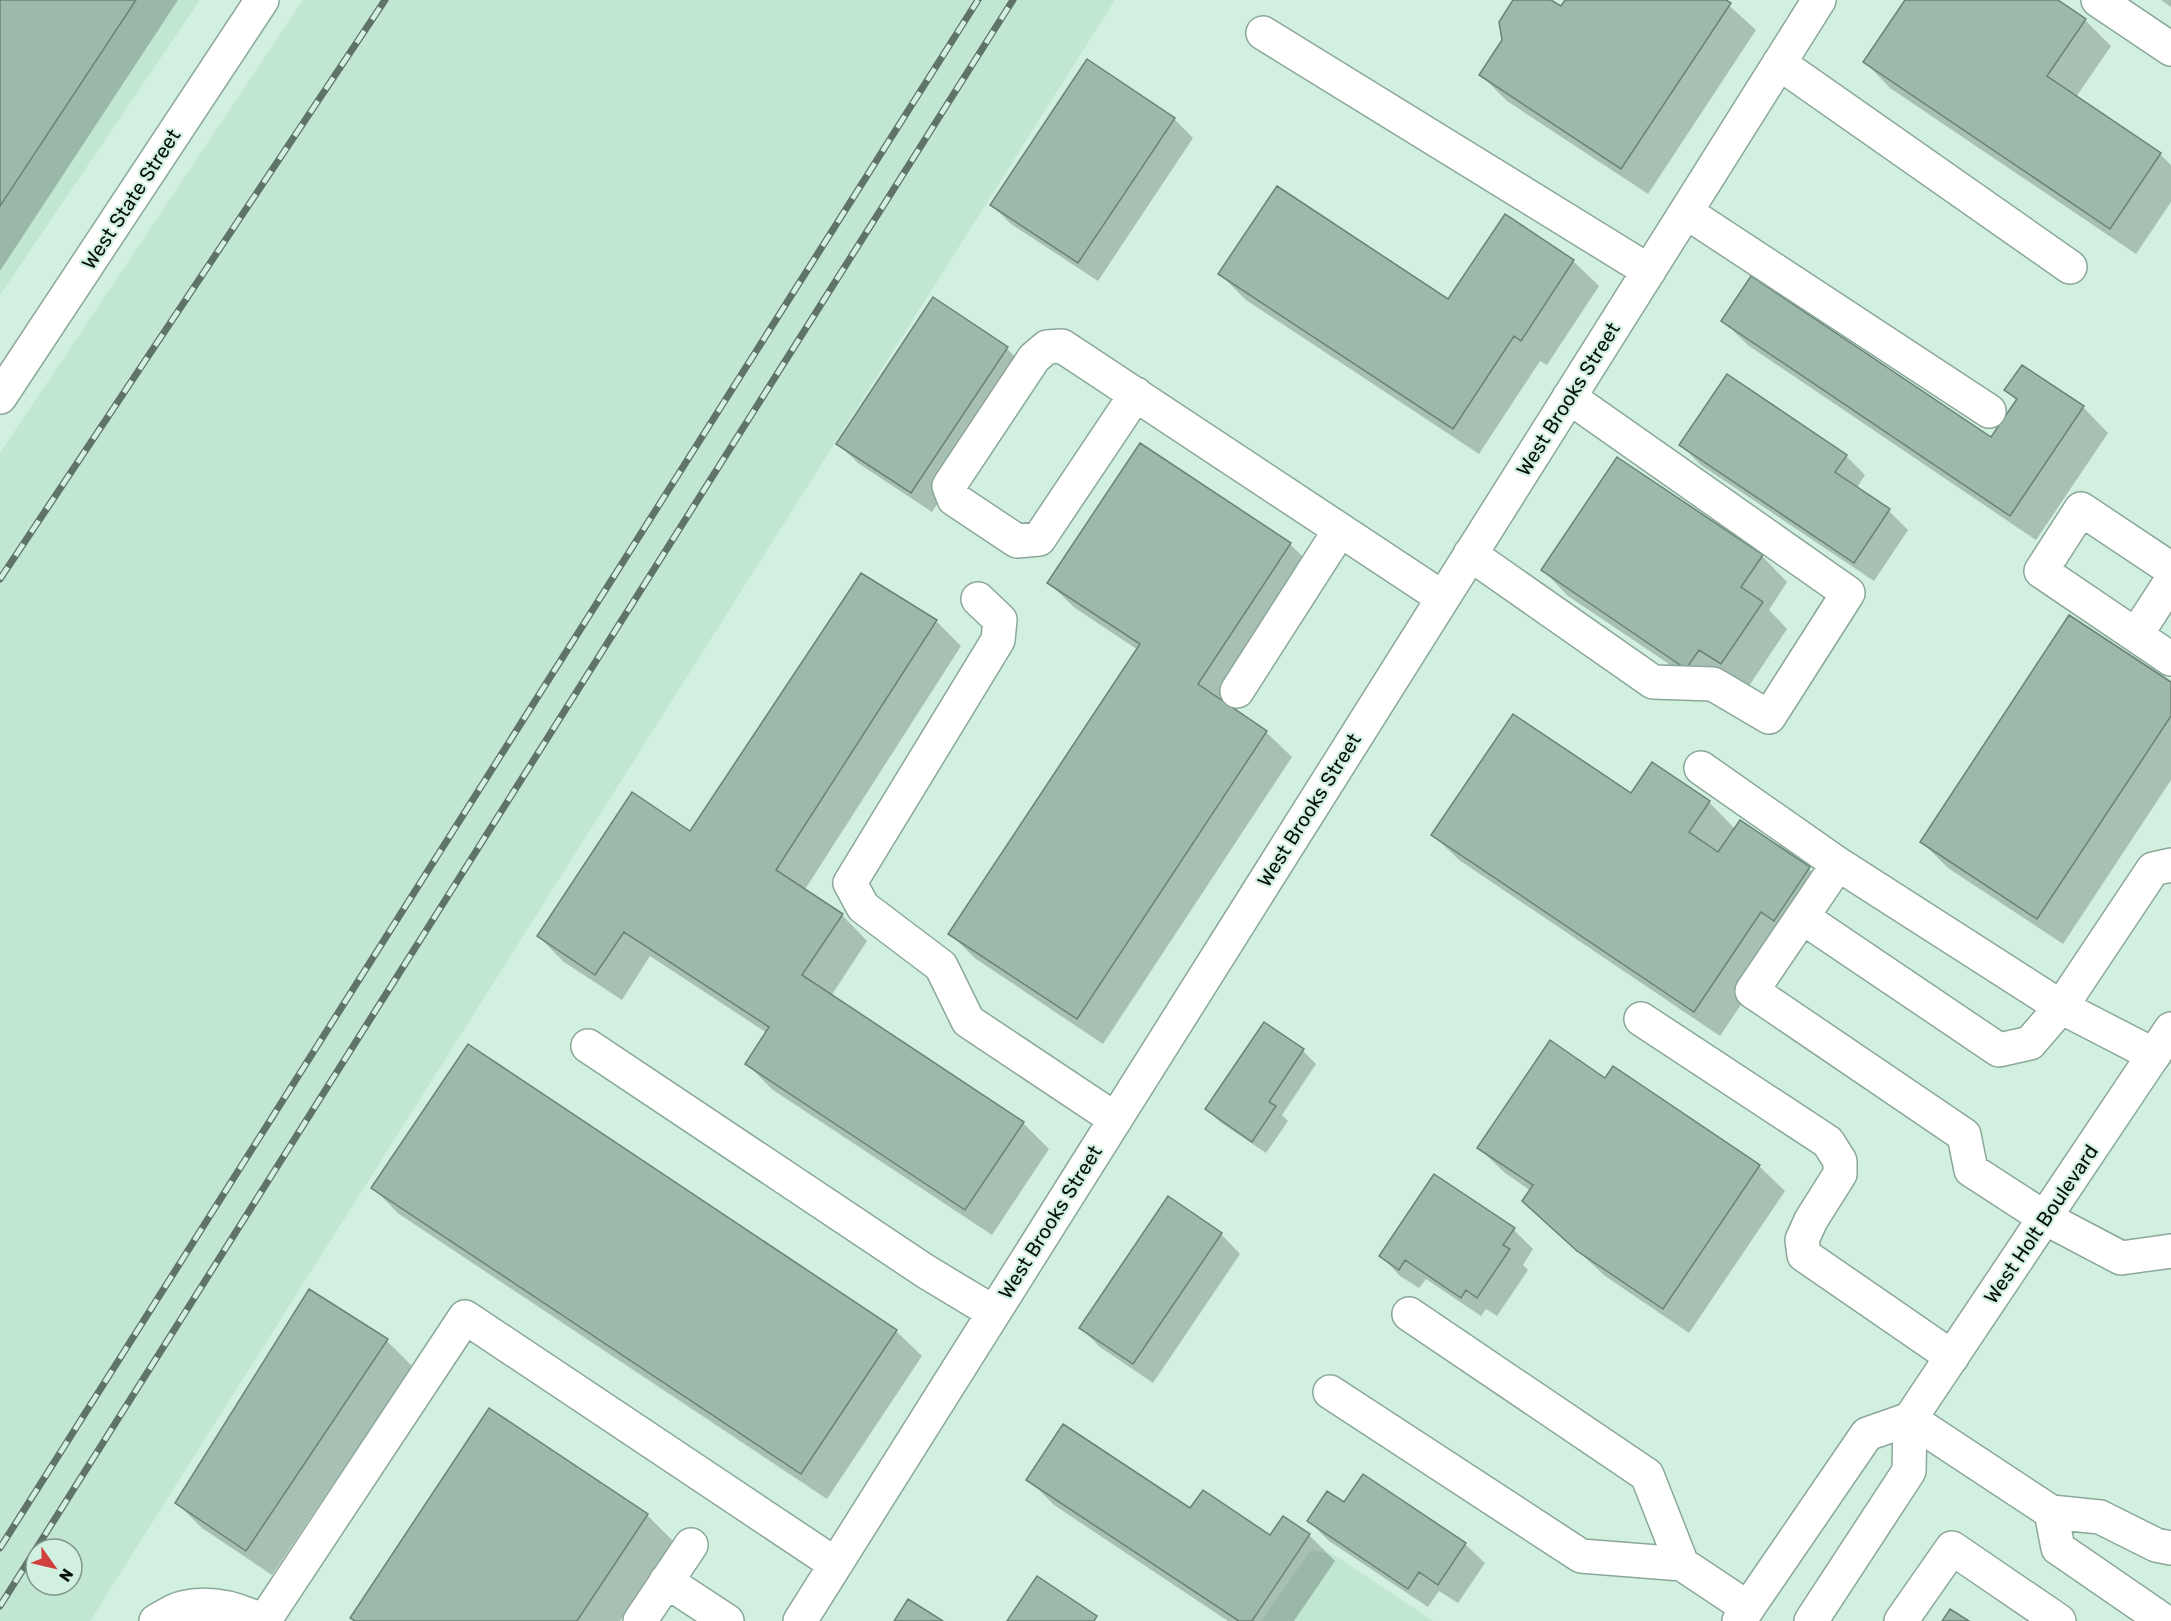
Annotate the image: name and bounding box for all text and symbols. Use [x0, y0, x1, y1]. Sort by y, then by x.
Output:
street label: West State Street [77, 124, 185, 274]
street label: West Brooks Street [1511, 318, 1625, 480]
street label: West Brooks Street [1252, 729, 1366, 891]
street label: West Holt Boulevard [1979, 1140, 2103, 1308]
street label: West Brooks Street [993, 1141, 1107, 1303]
north arrow [24, 1537, 84, 1597]
text: N [55, 1565, 77, 1585]

